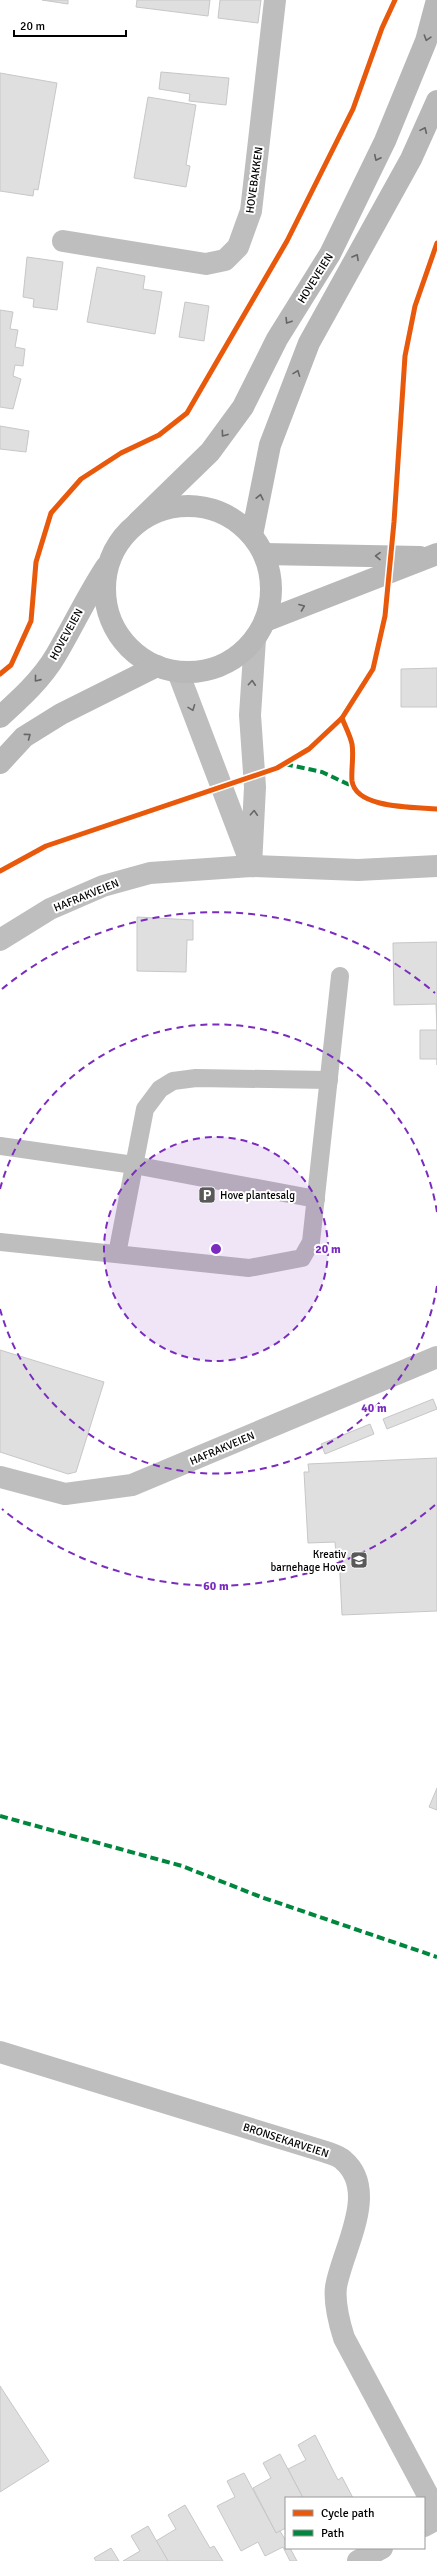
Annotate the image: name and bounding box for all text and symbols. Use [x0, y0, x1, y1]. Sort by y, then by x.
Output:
scale bar [14, 12, 126, 38]
text: 20 m [20, 19, 45, 34]
one-way arrow [423, 34, 432, 41]
one-way arrow [419, 127, 427, 135]
street label: HOVEBAKKEN [243, 146, 266, 214]
one-way arrow [374, 153, 382, 161]
street label: HOVEVEIEN [295, 251, 336, 306]
one-way arrow [352, 254, 359, 261]
one-way arrow [285, 317, 293, 324]
one-way arrow [293, 369, 301, 376]
one-way arrow [222, 429, 229, 436]
one-way arrow [255, 494, 263, 500]
one-way arrow [375, 552, 381, 560]
one-way arrow [298, 603, 305, 611]
street label: HOVEVEIEN [47, 606, 86, 662]
one-way arrow [34, 674, 41, 682]
one-way arrow [248, 680, 257, 686]
one-way arrow [187, 704, 195, 712]
one-way arrow [23, 734, 30, 741]
one-way arrow [249, 810, 258, 816]
street label: HAFRAKVEIEN [52, 876, 121, 914]
parking icon: Hove plantesalg [197, 1185, 217, 1205]
place label: Hove plantesalg [220, 1189, 295, 1202]
centre of rings [209, 1242, 223, 1256]
text: 20 m [315, 1242, 341, 1257]
text: 40 m [361, 1401, 387, 1416]
street label: HAFRAKVEIEN [188, 1429, 257, 1468]
place label: Kreativ barnehage Hove [270, 1548, 346, 1574]
school or university icon: Kreativ barnehage Hove [349, 1550, 369, 1570]
text: 60 m [203, 1579, 229, 1594]
street label: BRONSEKARVEIEN [241, 2120, 330, 2160]
legend [285, 2497, 425, 2549]
text: Cycle path [321, 2506, 374, 2521]
text: Path [321, 2526, 344, 2541]

